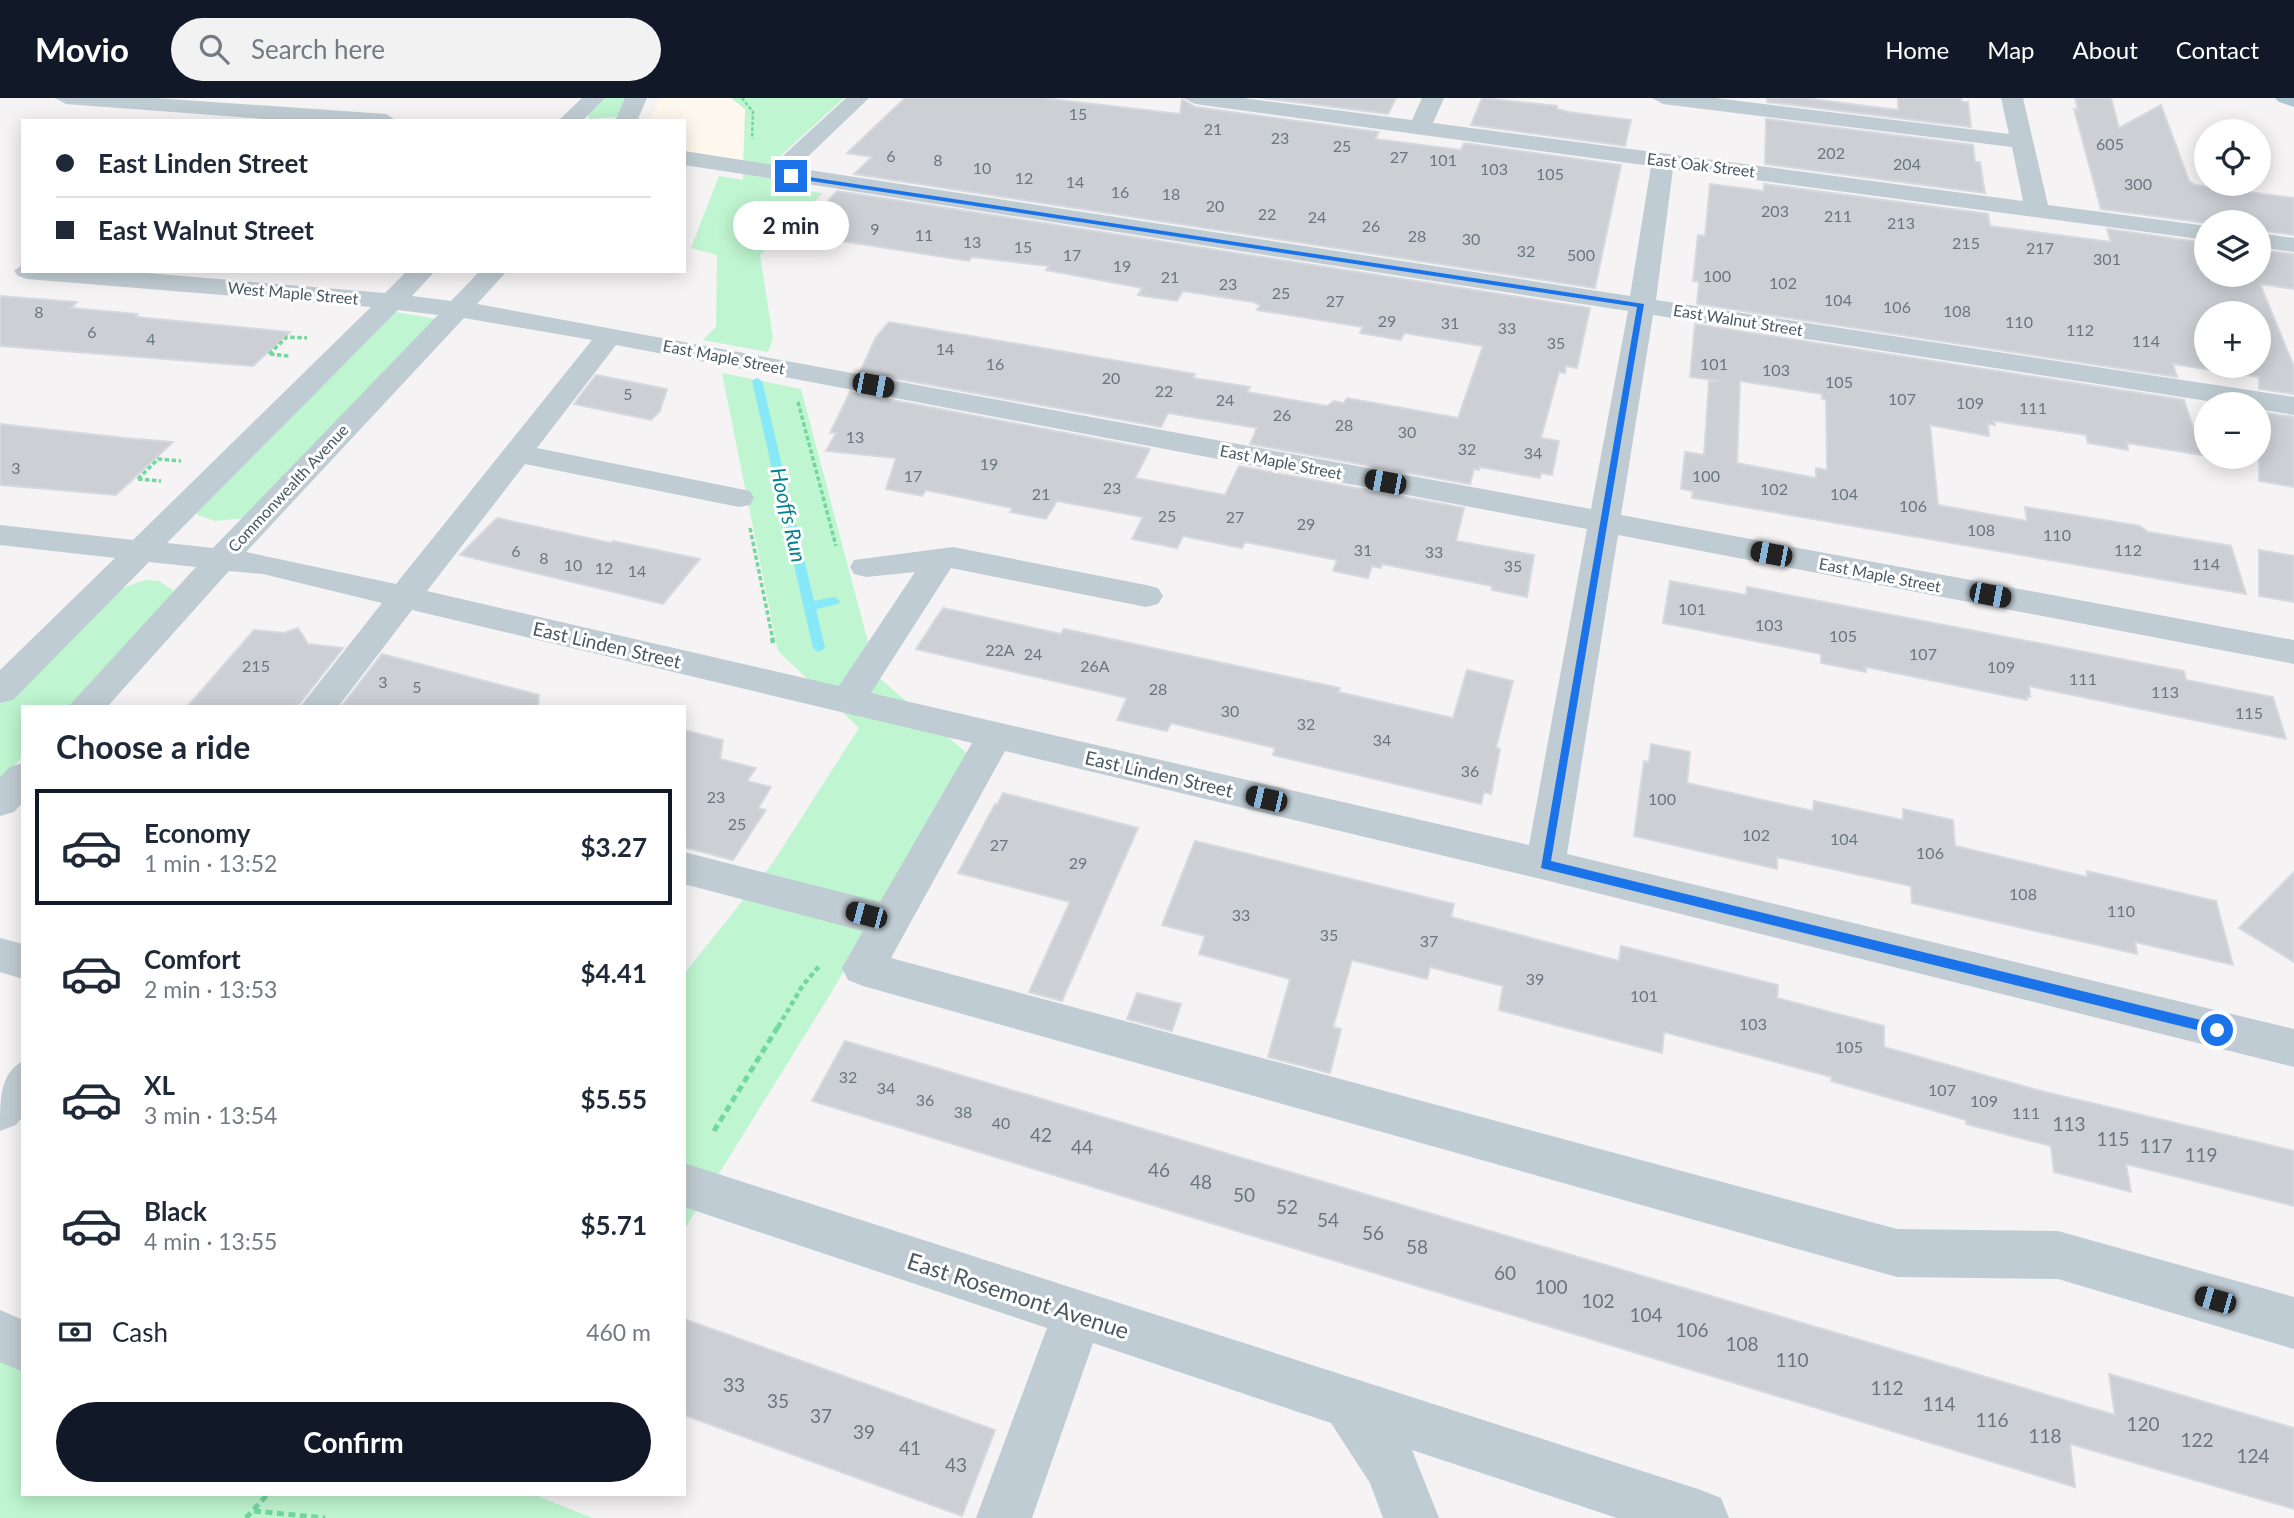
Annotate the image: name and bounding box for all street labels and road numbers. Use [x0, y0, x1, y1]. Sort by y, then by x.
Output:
street label: East Oak Street [1646, 148, 1756, 181]
street label: West Maple Street [227, 277, 359, 308]
street label: East Walnut Street [1672, 300, 1804, 339]
street label: East Maple Street [661, 335, 787, 378]
street label: Commonwealth Avenue [223, 420, 352, 555]
street label: East Maple Street [1218, 440, 1344, 483]
street label: East Maple Street [1817, 553, 1943, 596]
street label: East Linden Street [531, 616, 684, 673]
street label: East Linden Street [1083, 745, 1236, 802]
street label: East Rosemont Avenue [904, 1246, 1133, 1344]

